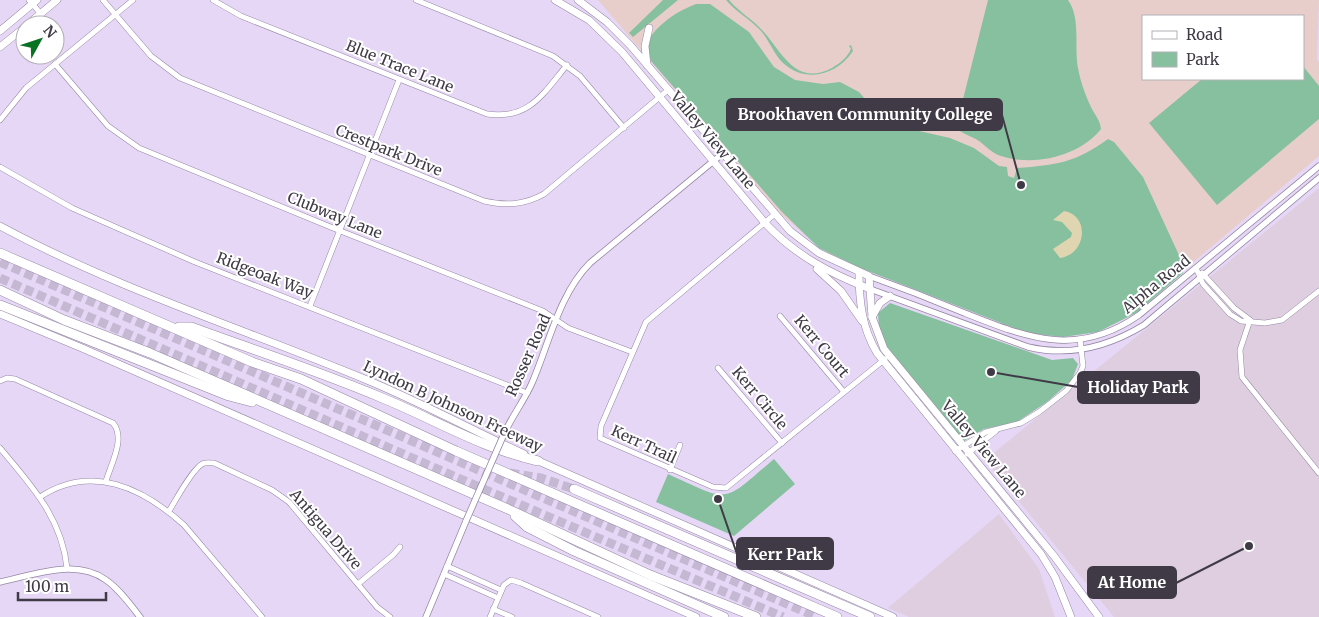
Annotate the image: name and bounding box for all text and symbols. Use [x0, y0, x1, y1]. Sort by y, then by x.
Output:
north arrow [15, 15, 65, 65]
legend [1142, 15, 1304, 80]
text: N [40, 22, 60, 42]
text: Road [1186, 25, 1222, 44]
street label: Blue Trace Lane [343, 36, 457, 96]
text: Park [1186, 50, 1220, 69]
street label: Valley View Lane [666, 87, 759, 193]
callout: Brookhaven Community College [727, 99, 1002, 130]
text: Brookhaven Community College [738, 104, 993, 124]
street label: Crestpark Drive [333, 120, 445, 180]
street label: Clubway Lane [285, 187, 385, 243]
street label: Ridgeoak Way [214, 248, 316, 302]
street label: Alpha Road [1117, 251, 1194, 318]
street label: Rosser Road [501, 311, 555, 399]
street label: Kerr Court [790, 311, 854, 381]
street label: Lyndon B Johnson Freeway [360, 356, 546, 456]
street label: Kerr Circle [728, 363, 792, 433]
callout: Holiday Park [1078, 372, 1199, 403]
text: Holiday Park [1087, 377, 1189, 397]
street label: Valley View Lane [937, 396, 1030, 502]
street label: Kerr Trail [608, 421, 680, 468]
street label: Antigua Drive [285, 484, 366, 573]
callout: Kerr Park [737, 538, 833, 569]
text: Kerr Park [747, 544, 823, 564]
callout: At Home [1088, 567, 1176, 598]
scale bar [18, 570, 105, 602]
text: At Home [1097, 572, 1167, 592]
text: 100 m [25, 577, 69, 596]

